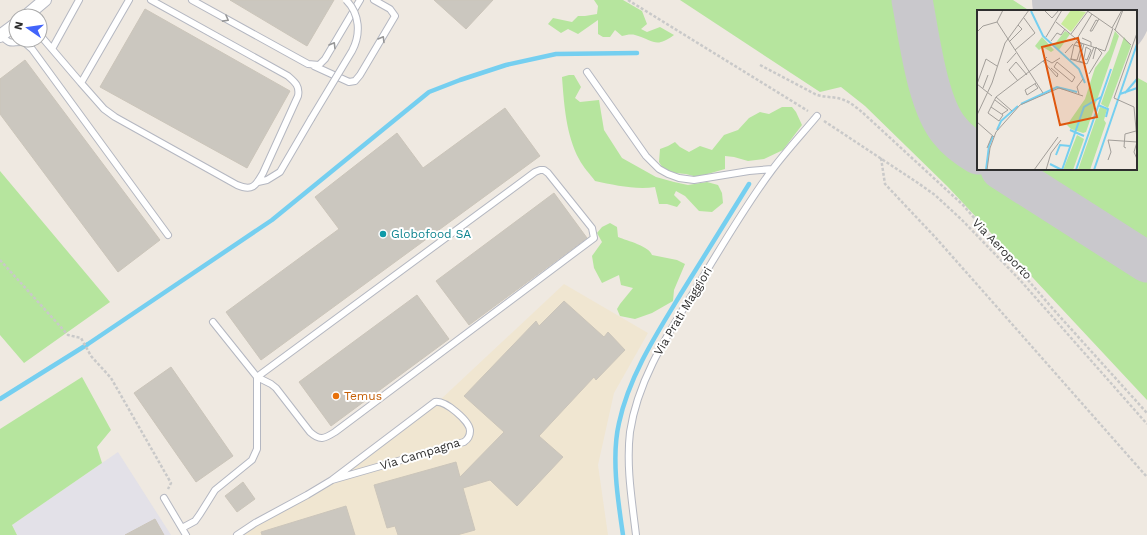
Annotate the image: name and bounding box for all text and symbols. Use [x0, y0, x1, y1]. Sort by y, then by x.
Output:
north arrow [8, 8, 48, 48]
inset map [977, 10, 1137, 170]
one-way arrow [222, 14, 230, 22]
text: N [11, 20, 26, 31]
one-way arrow [377, 36, 384, 43]
one-way arrow [329, 42, 336, 49]
street label: Via Aeroporto [969, 216, 1035, 282]
place label: Globofood SA [391, 227, 471, 241]
marker: Globofood SA [378, 229, 388, 239]
street label: Via Prati Maggiori [651, 264, 715, 358]
place label: Temus [344, 389, 382, 403]
marker: Temus [331, 391, 341, 401]
street label: Via Campagna [378, 435, 462, 473]

